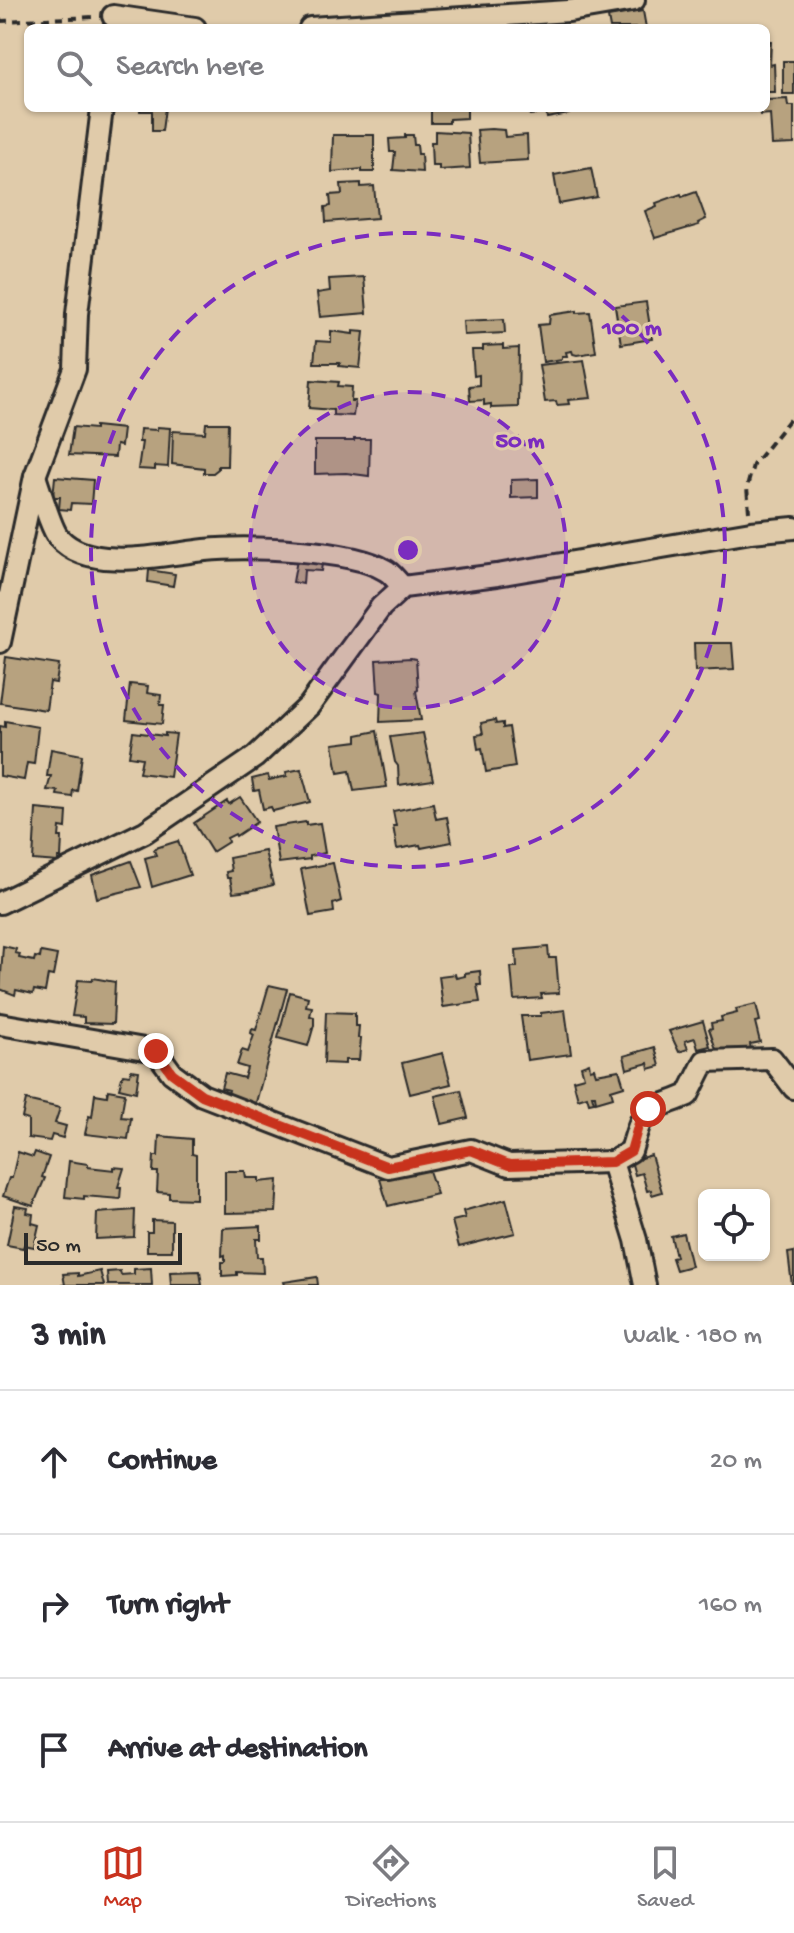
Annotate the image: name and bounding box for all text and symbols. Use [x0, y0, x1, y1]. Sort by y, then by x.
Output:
search box [24, 24, 770, 112]
icon: search [52, 46, 96, 90]
text: Search here [116, 51, 264, 86]
text: 100 m [601, 315, 662, 344]
text: 50 m [496, 428, 544, 457]
centre of rings [394, 536, 422, 564]
route end [138, 1033, 174, 1069]
route start [630, 1091, 666, 1127]
map controls [698, 1189, 770, 1261]
button: locate [698, 1189, 770, 1261]
scale bar [24, 1229, 182, 1265]
text: 50 m [36, 1234, 81, 1260]
text: 3 min [32, 1317, 105, 1357]
text: Walk · 180 m [624, 1322, 762, 1353]
icon: ahead [32, 1440, 76, 1484]
text: Continue [108, 1445, 217, 1480]
text: 20 m [710, 1447, 762, 1478]
icon: right [32, 1584, 76, 1628]
text: Turn right [108, 1589, 228, 1624]
text: 160 m [699, 1591, 762, 1622]
icon: arrive [32, 1728, 76, 1772]
text: Arrive at destination [108, 1733, 368, 1768]
tab: Map [101, 1841, 145, 1915]
tab: Directions [346, 1841, 436, 1915]
tab: Saved [637, 1841, 693, 1915]

